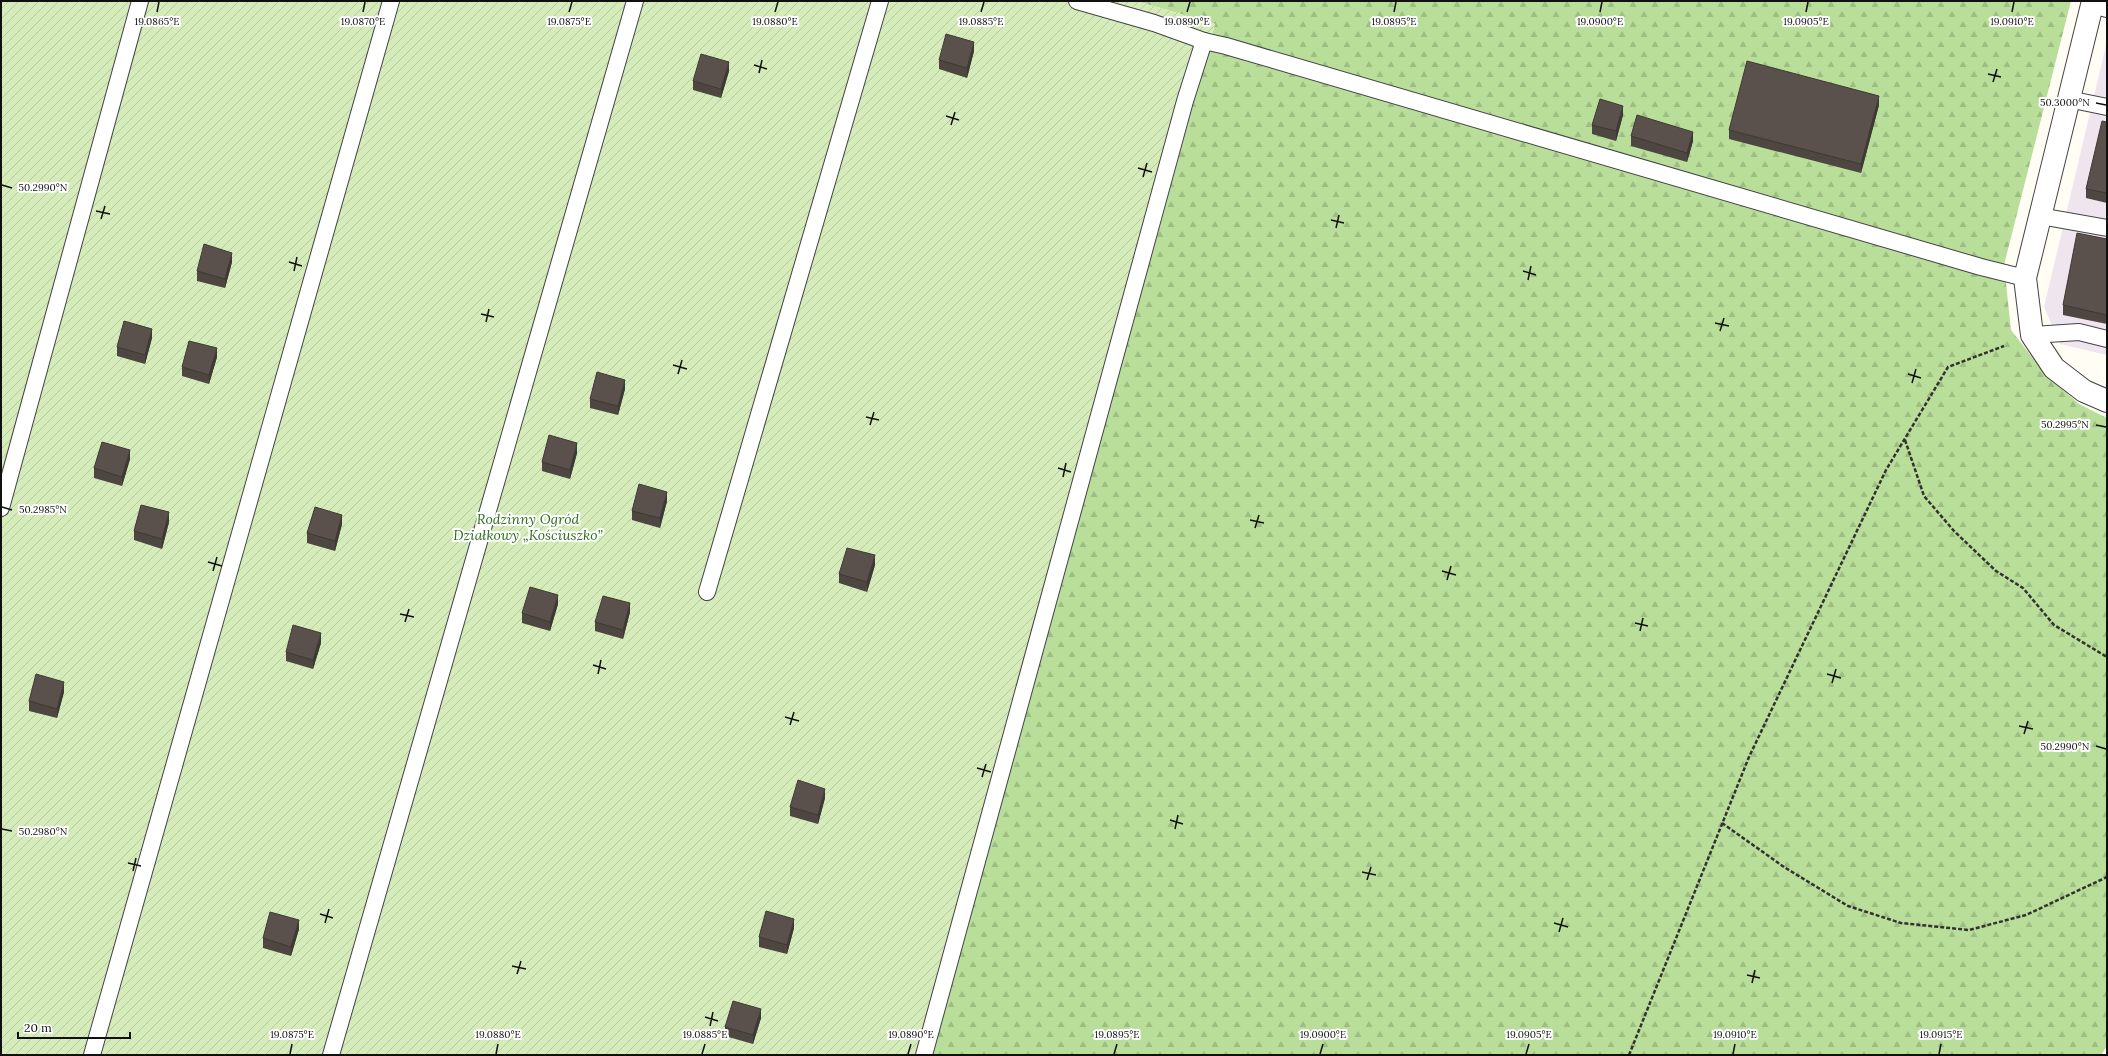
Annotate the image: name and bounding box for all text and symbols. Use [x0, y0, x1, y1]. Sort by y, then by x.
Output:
text: 19.0865°E [135, 15, 179, 28]
text: 19.0870°E [341, 15, 385, 28]
text: 19.0875°E [547, 15, 591, 28]
text: 19.0880°E [752, 15, 798, 28]
text: 19.0885°E [959, 15, 1003, 28]
text: 19.0890°E [1164, 15, 1210, 28]
text: 19.0895°E [1372, 15, 1416, 28]
text: 19.0900°E [1577, 15, 1623, 28]
text: 19.0905°E [1783, 15, 1829, 28]
text: 19.0910°E [1990, 15, 2034, 28]
text: 50.3000°N [2040, 96, 2090, 109]
text: 50.2990°N [19, 181, 68, 194]
text: 50.2995°N [2041, 418, 2089, 431]
text: 50.2985°N [19, 503, 67, 516]
park label: Rodzinny Ogród Działkowy „Kościuszko” [453, 510, 603, 544]
text: 50.2990°N [2041, 740, 2090, 753]
text: 50.2980°N [19, 825, 68, 838]
scale bar [18, 1014, 130, 1040]
text: 20 m [24, 1020, 52, 1035]
text: 19.0875°E [270, 1028, 314, 1041]
text: 19.0880°E [475, 1028, 521, 1041]
text: 19.0885°E [683, 1028, 727, 1041]
text: 19.0890°E [888, 1028, 934, 1041]
text: 19.0895°E [1095, 1028, 1139, 1041]
text: 19.0900°E [1300, 1028, 1346, 1041]
text: 19.0905°E [1506, 1028, 1552, 1041]
text: 19.0910°E [1713, 1028, 1757, 1041]
text: 19.0915°E [1920, 1028, 1962, 1041]

